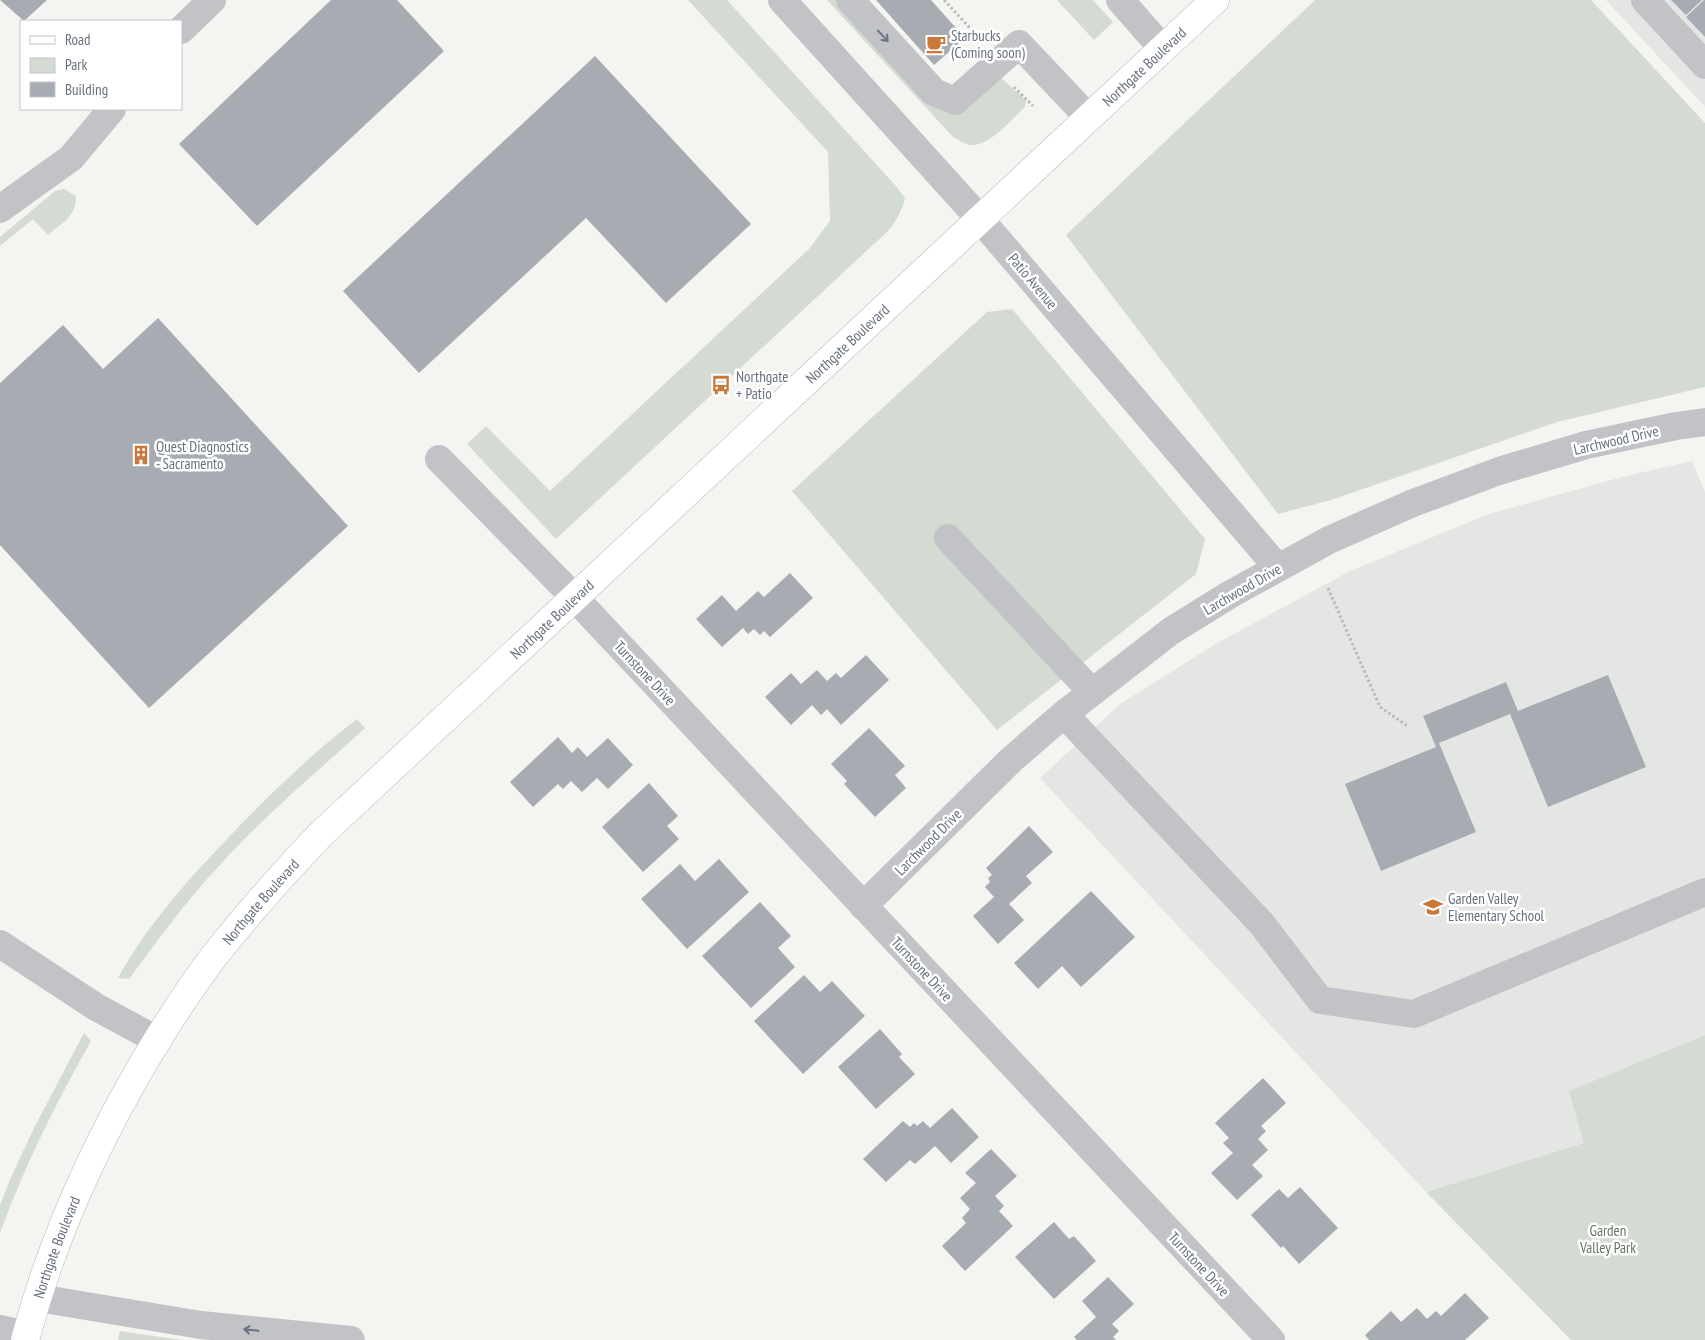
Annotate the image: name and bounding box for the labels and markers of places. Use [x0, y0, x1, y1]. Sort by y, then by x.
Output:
place label: Starbucks (Coming soon) [951, 26, 1025, 62]
cafe icon: Starbucks (Coming soon) [925, 33, 947, 55]
place label: Northgate + Patio [736, 367, 788, 403]
bus stop icon: Northgate + Patio [710, 374, 732, 396]
place label: Quest Diagnostics - Sacramento [156, 437, 249, 473]
building icon: Quest Diagnostics - Sacramento [130, 444, 152, 466]
place label: Garden Valley Elementary School [1448, 889, 1545, 925]
school or university icon: Garden Valley Elementary School [1422, 896, 1444, 918]

